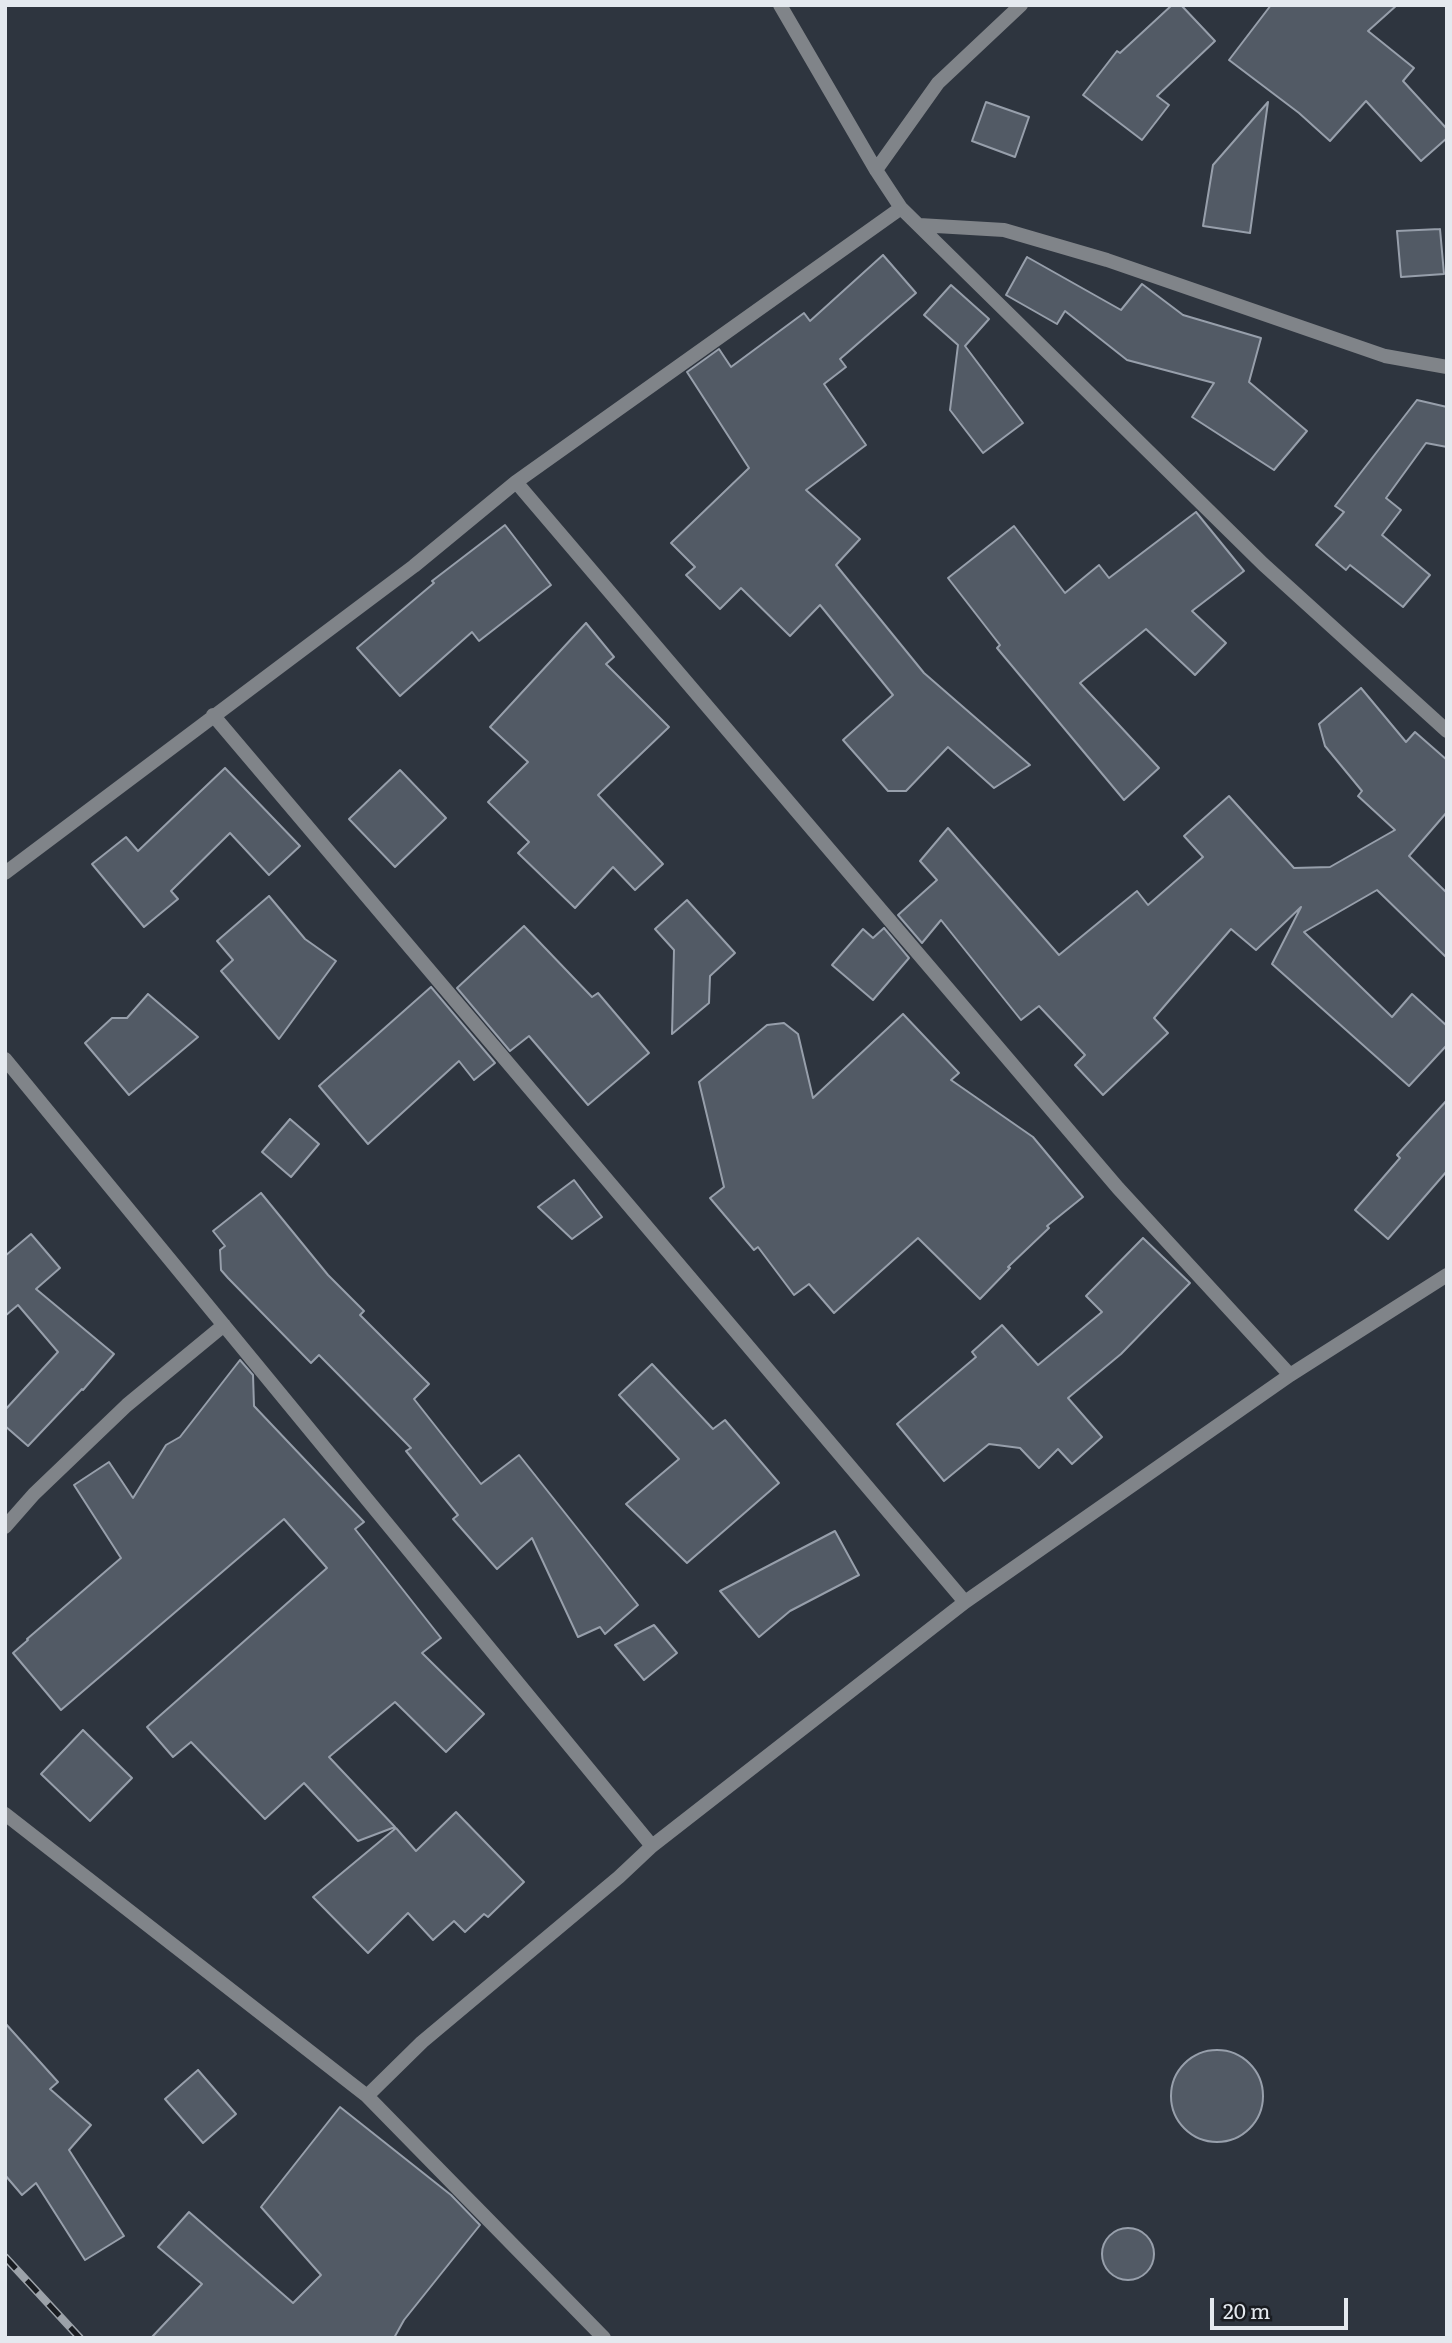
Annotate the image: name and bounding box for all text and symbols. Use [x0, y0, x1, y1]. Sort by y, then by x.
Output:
scale bar [1214, 2284, 1352, 2328]
text: 20 m [1223, 2294, 1270, 2325]

